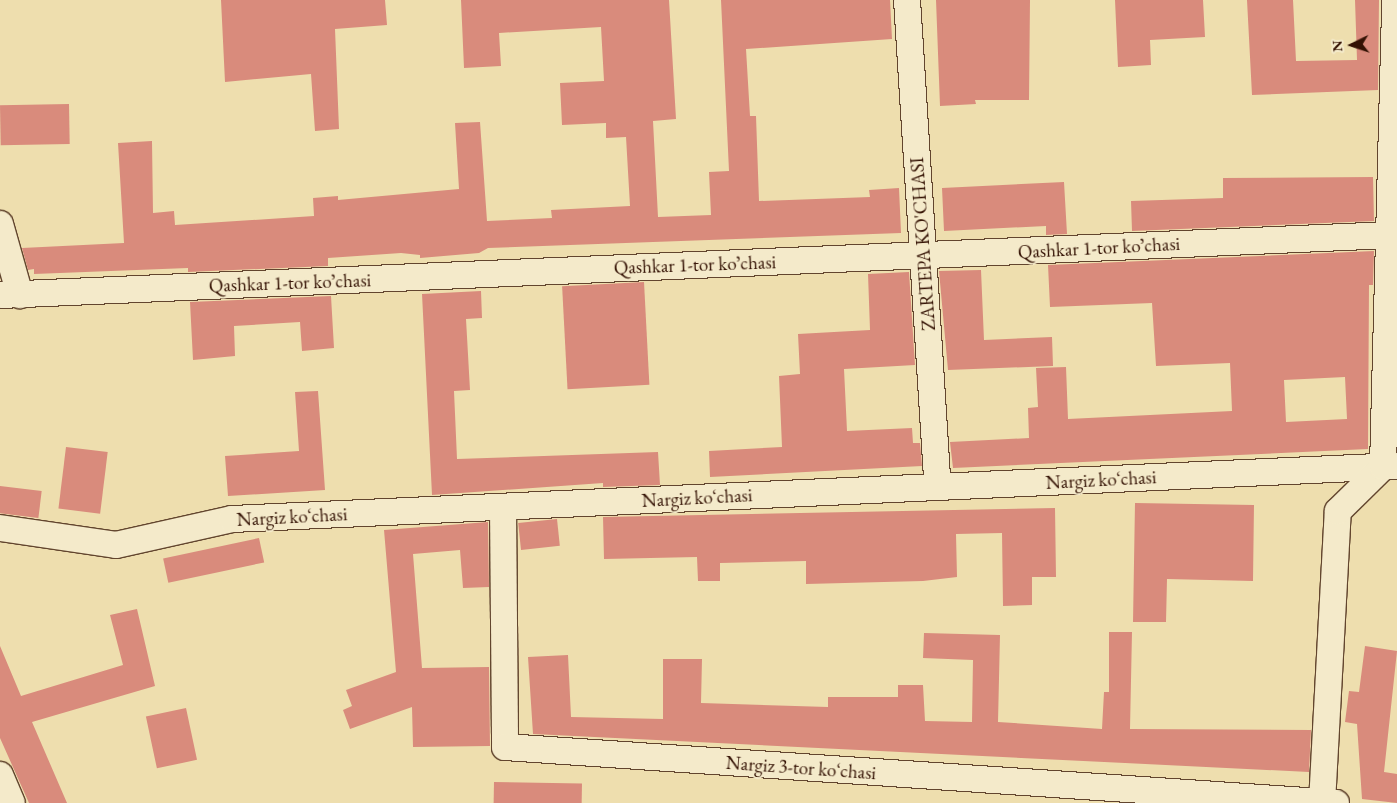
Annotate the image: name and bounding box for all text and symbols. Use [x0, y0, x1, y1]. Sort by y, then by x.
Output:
north arrow [1327, 20, 1377, 70]
text: N [1328, 40, 1346, 52]
street label: ZARTEPA KO'CHASI [906, 156, 940, 332]
street label: Qashkar 1-tor koʼchasi [1017, 232, 1181, 264]
street label: Qashkar 1-tor koʼchasi [613, 251, 777, 279]
street label: Qashkar 1-tor koʼchasi [208, 269, 372, 297]
street label: Nargiz koʻchasi [1045, 466, 1157, 494]
street label: Nargiz koʻchasi [641, 484, 753, 512]
street label: Nargiz koʻchasi [236, 503, 348, 531]
street label: Nargiz 3-tor koʻchasi [725, 751, 877, 785]

